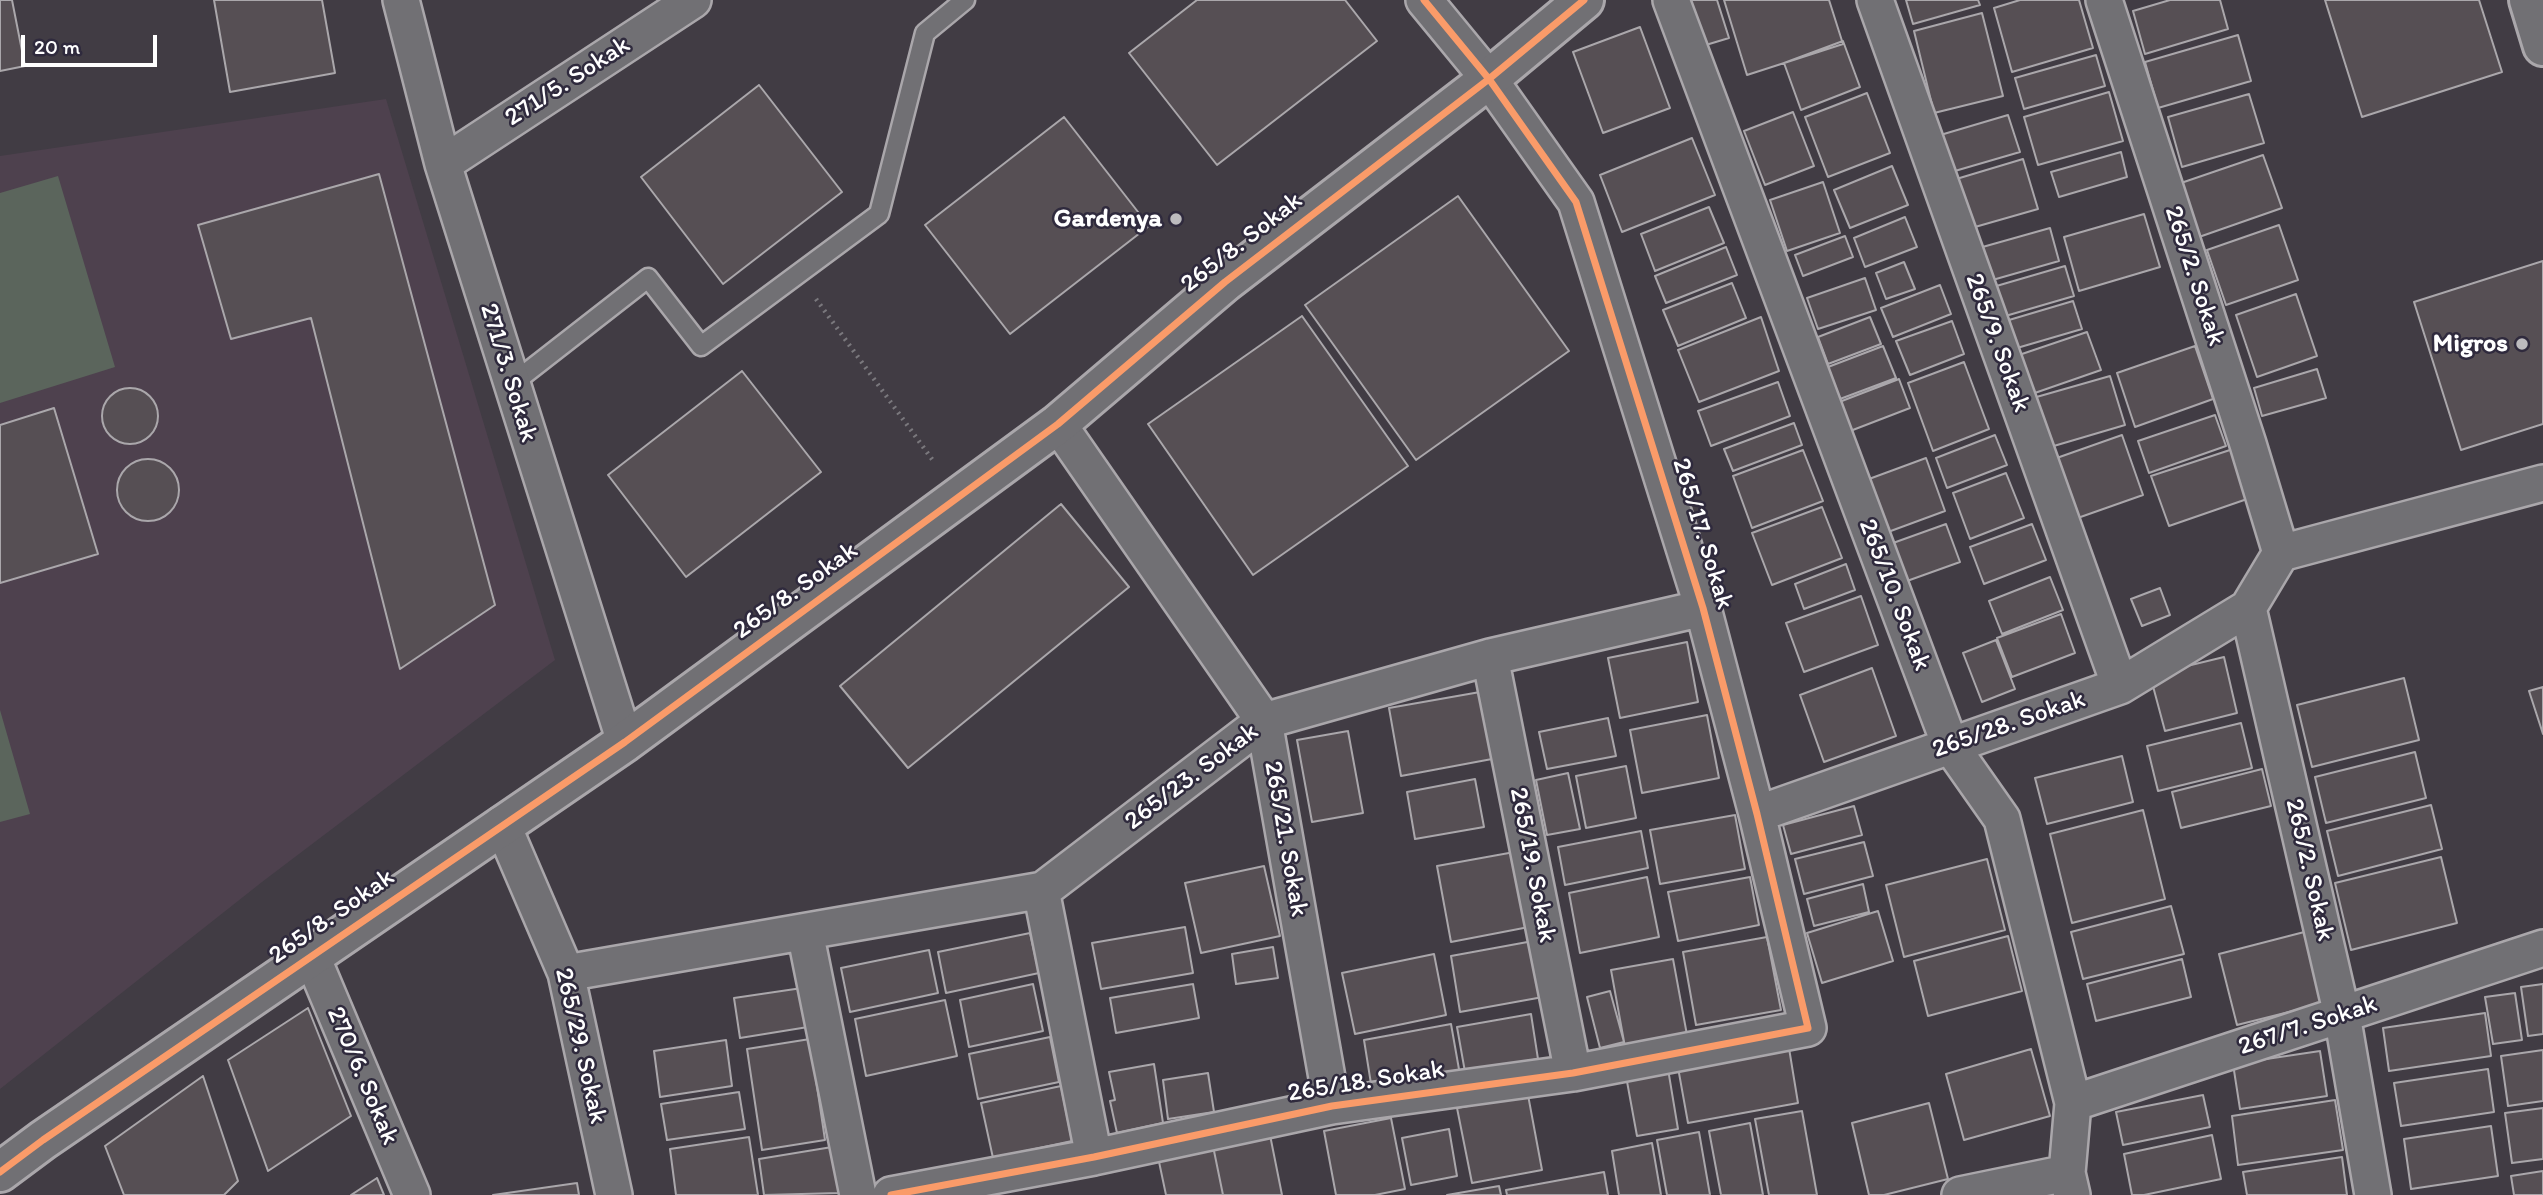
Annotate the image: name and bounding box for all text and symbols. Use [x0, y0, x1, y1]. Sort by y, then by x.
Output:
scale bar [24, 21, 161, 65]
street label: 271/5. Sokak [500, 30, 636, 134]
text: 20 m [34, 34, 80, 59]
street label: 265/8. Sokak [1175, 186, 1309, 300]
street label: 265/2. Sokak [2157, 202, 2231, 350]
place label: Gardenya [1054, 203, 1162, 235]
marker: Gardenya [1168, 211, 1184, 227]
street label: 265/9. Sokak [1957, 269, 2037, 417]
street label: 271/3. Sokak [472, 300, 544, 446]
place label: Migros [2433, 328, 2508, 360]
marker: Migros [2514, 336, 2530, 352]
street label: 265/17. Sokak [1664, 455, 1740, 613]
street label: 265/10. Sokak [1851, 515, 1937, 675]
street label: 265/8. Sokak [728, 535, 864, 647]
street label: 265/28. Sokak [1928, 684, 2090, 766]
street label: 265/23. Sokak [1119, 717, 1265, 837]
street label: 265/21. Sokak [1256, 759, 1314, 919]
street label: 265/19. Sokak [1502, 785, 1562, 945]
street label: 265/2. Sokak [2277, 796, 2341, 944]
street label: 265/8. Sokak [263, 862, 401, 972]
street label: 265/29. Sokak [547, 965, 613, 1127]
street label: 267/7. Sokak [2235, 989, 2381, 1063]
street label: 270/6. Sokak [319, 1002, 405, 1150]
street label: 265/18. Sokak [1286, 1054, 1446, 1110]

